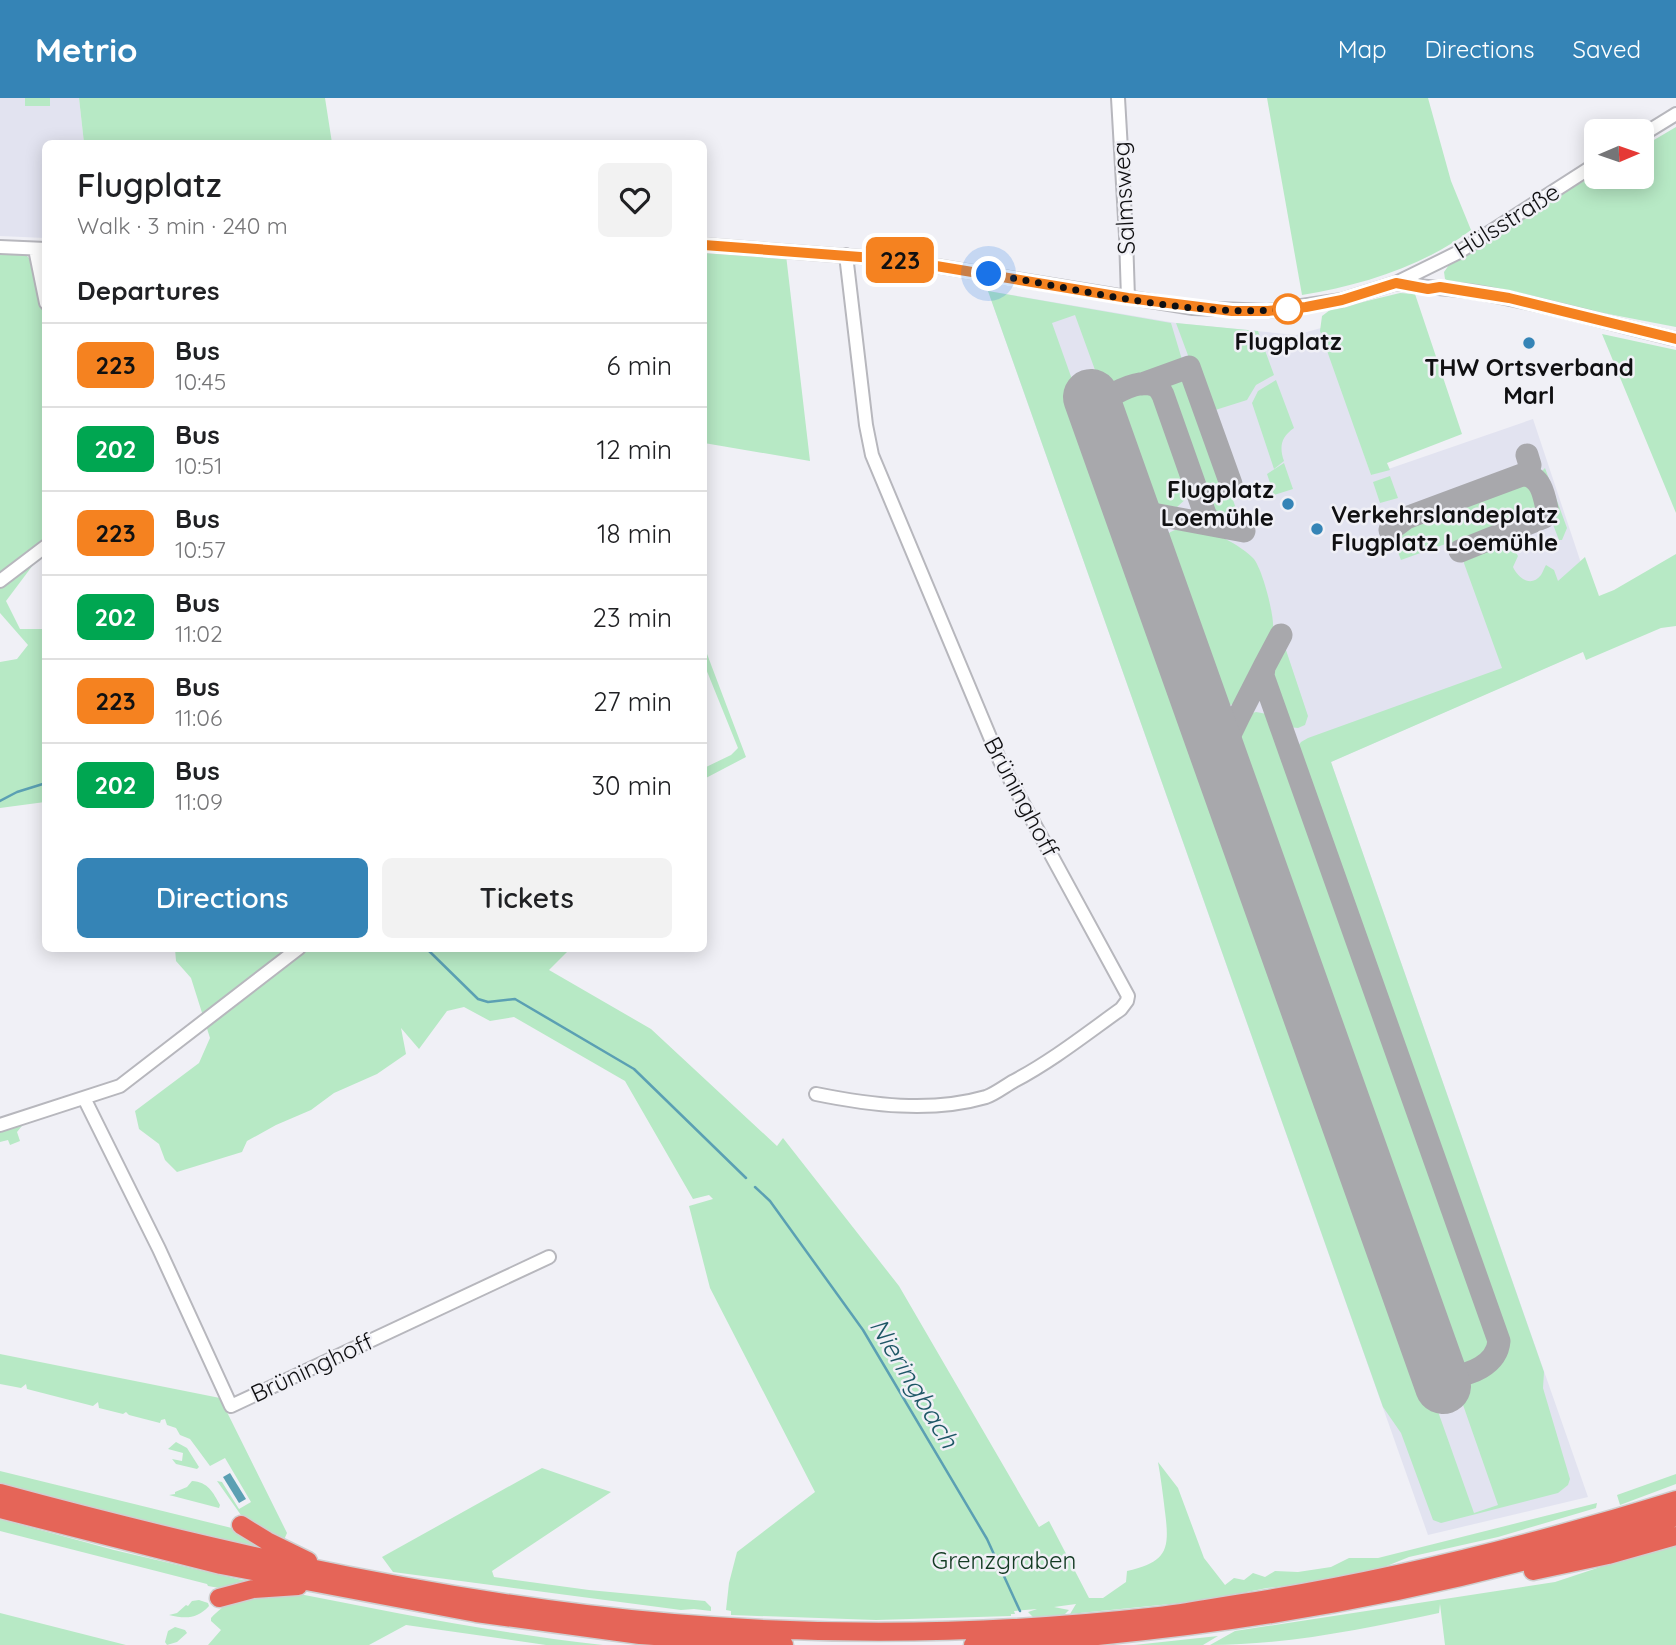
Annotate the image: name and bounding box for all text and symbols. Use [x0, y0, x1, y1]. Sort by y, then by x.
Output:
text: Metrio [35, 29, 138, 70]
text: Map [1338, 34, 1387, 64]
text: Directions [1425, 34, 1535, 64]
text: Saved [1573, 34, 1641, 64]
north arrow [1584, 119, 1654, 189]
map controls [1584, 119, 1654, 189]
street label: Salmsweg [1105, 141, 1141, 255]
button: heart [598, 163, 672, 237]
text: Flugplatz [77, 164, 222, 205]
street label: Hülsstraße [1448, 176, 1565, 264]
text: Walk · 3 min · 240 m [77, 211, 288, 240]
line badge: 223 [860, 237, 940, 283]
text: 223 [880, 245, 920, 275]
your location [971, 256, 1006, 291]
text: Departures [77, 274, 220, 307]
marker: Flugplatz [1273, 294, 1303, 324]
place label: Flugplatz [1234, 326, 1342, 356]
text: Bus [175, 334, 220, 367]
marker: THW Ortsverband Marl [1521, 335, 1537, 351]
text: 6 min [607, 349, 672, 382]
text: 223 [95, 350, 136, 380]
place label: THW Ortsverband Marl [1424, 352, 1634, 410]
text: 10:45 [175, 367, 226, 396]
text: Bus [175, 418, 220, 451]
text: 12 min [597, 433, 672, 466]
text: 202 [94, 434, 137, 464]
text: 10:51 [175, 451, 223, 480]
place label: Flugplatz Loemühle [1161, 474, 1274, 532]
marker: Flugplatz Loemühle [1280, 496, 1296, 512]
place label: Verkehrslandeplatz Flugplatz Loemühle [1331, 499, 1558, 557]
text: Bus [175, 502, 220, 535]
text: 18 min [597, 517, 672, 550]
text: 223 [95, 518, 136, 548]
marker: Verkehrslandeplatz Flugplatz Loemühle [1309, 521, 1325, 537]
text: 10:57 [175, 535, 226, 564]
text: Bus [175, 586, 220, 619]
text: 23 min [593, 601, 672, 634]
text: 202 [94, 602, 137, 632]
text: 11:02 [175, 619, 223, 648]
text: Bus [175, 670, 220, 703]
text: 27 min [593, 685, 672, 718]
text: 223 [95, 686, 136, 716]
text: 11:06 [175, 703, 222, 732]
street label: Brüninghoff [978, 731, 1066, 862]
text: Bus [175, 754, 220, 787]
text: 30 min [592, 769, 672, 802]
text: 202 [94, 770, 137, 800]
text: 11:09 [175, 787, 223, 816]
button: Directions [77, 858, 368, 938]
button: Tickets [382, 858, 672, 938]
water label: Nieringbach [863, 1312, 967, 1455]
street label: Brüninghoff [246, 1326, 378, 1409]
park label: Grenzgraben [932, 1545, 1076, 1575]

